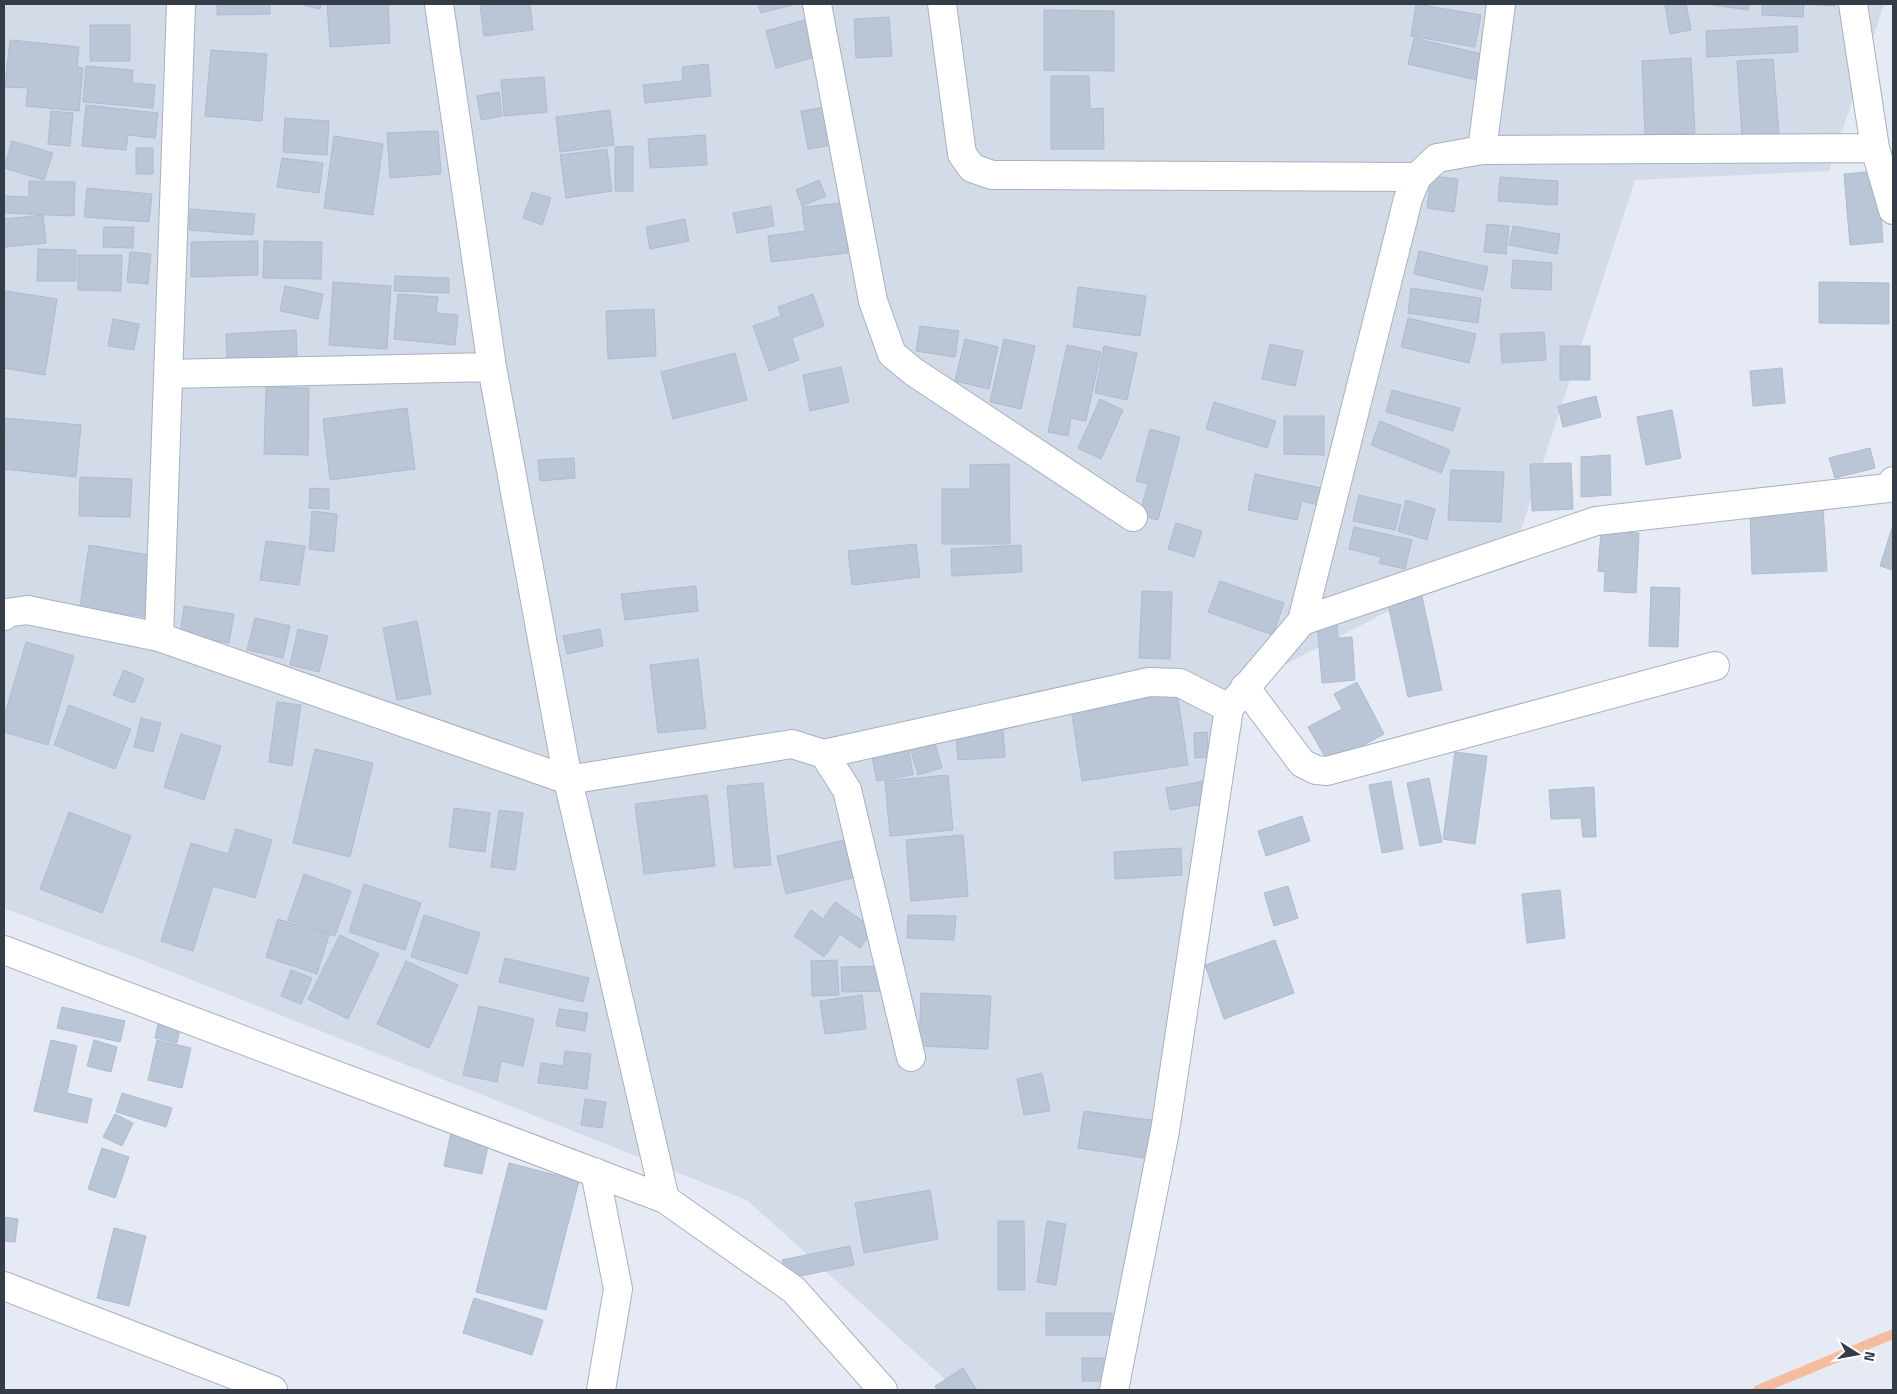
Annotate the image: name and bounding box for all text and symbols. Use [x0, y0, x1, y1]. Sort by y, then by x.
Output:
north arrow [1832, 1329, 1882, 1379]
text: N [1859, 1350, 1881, 1363]

